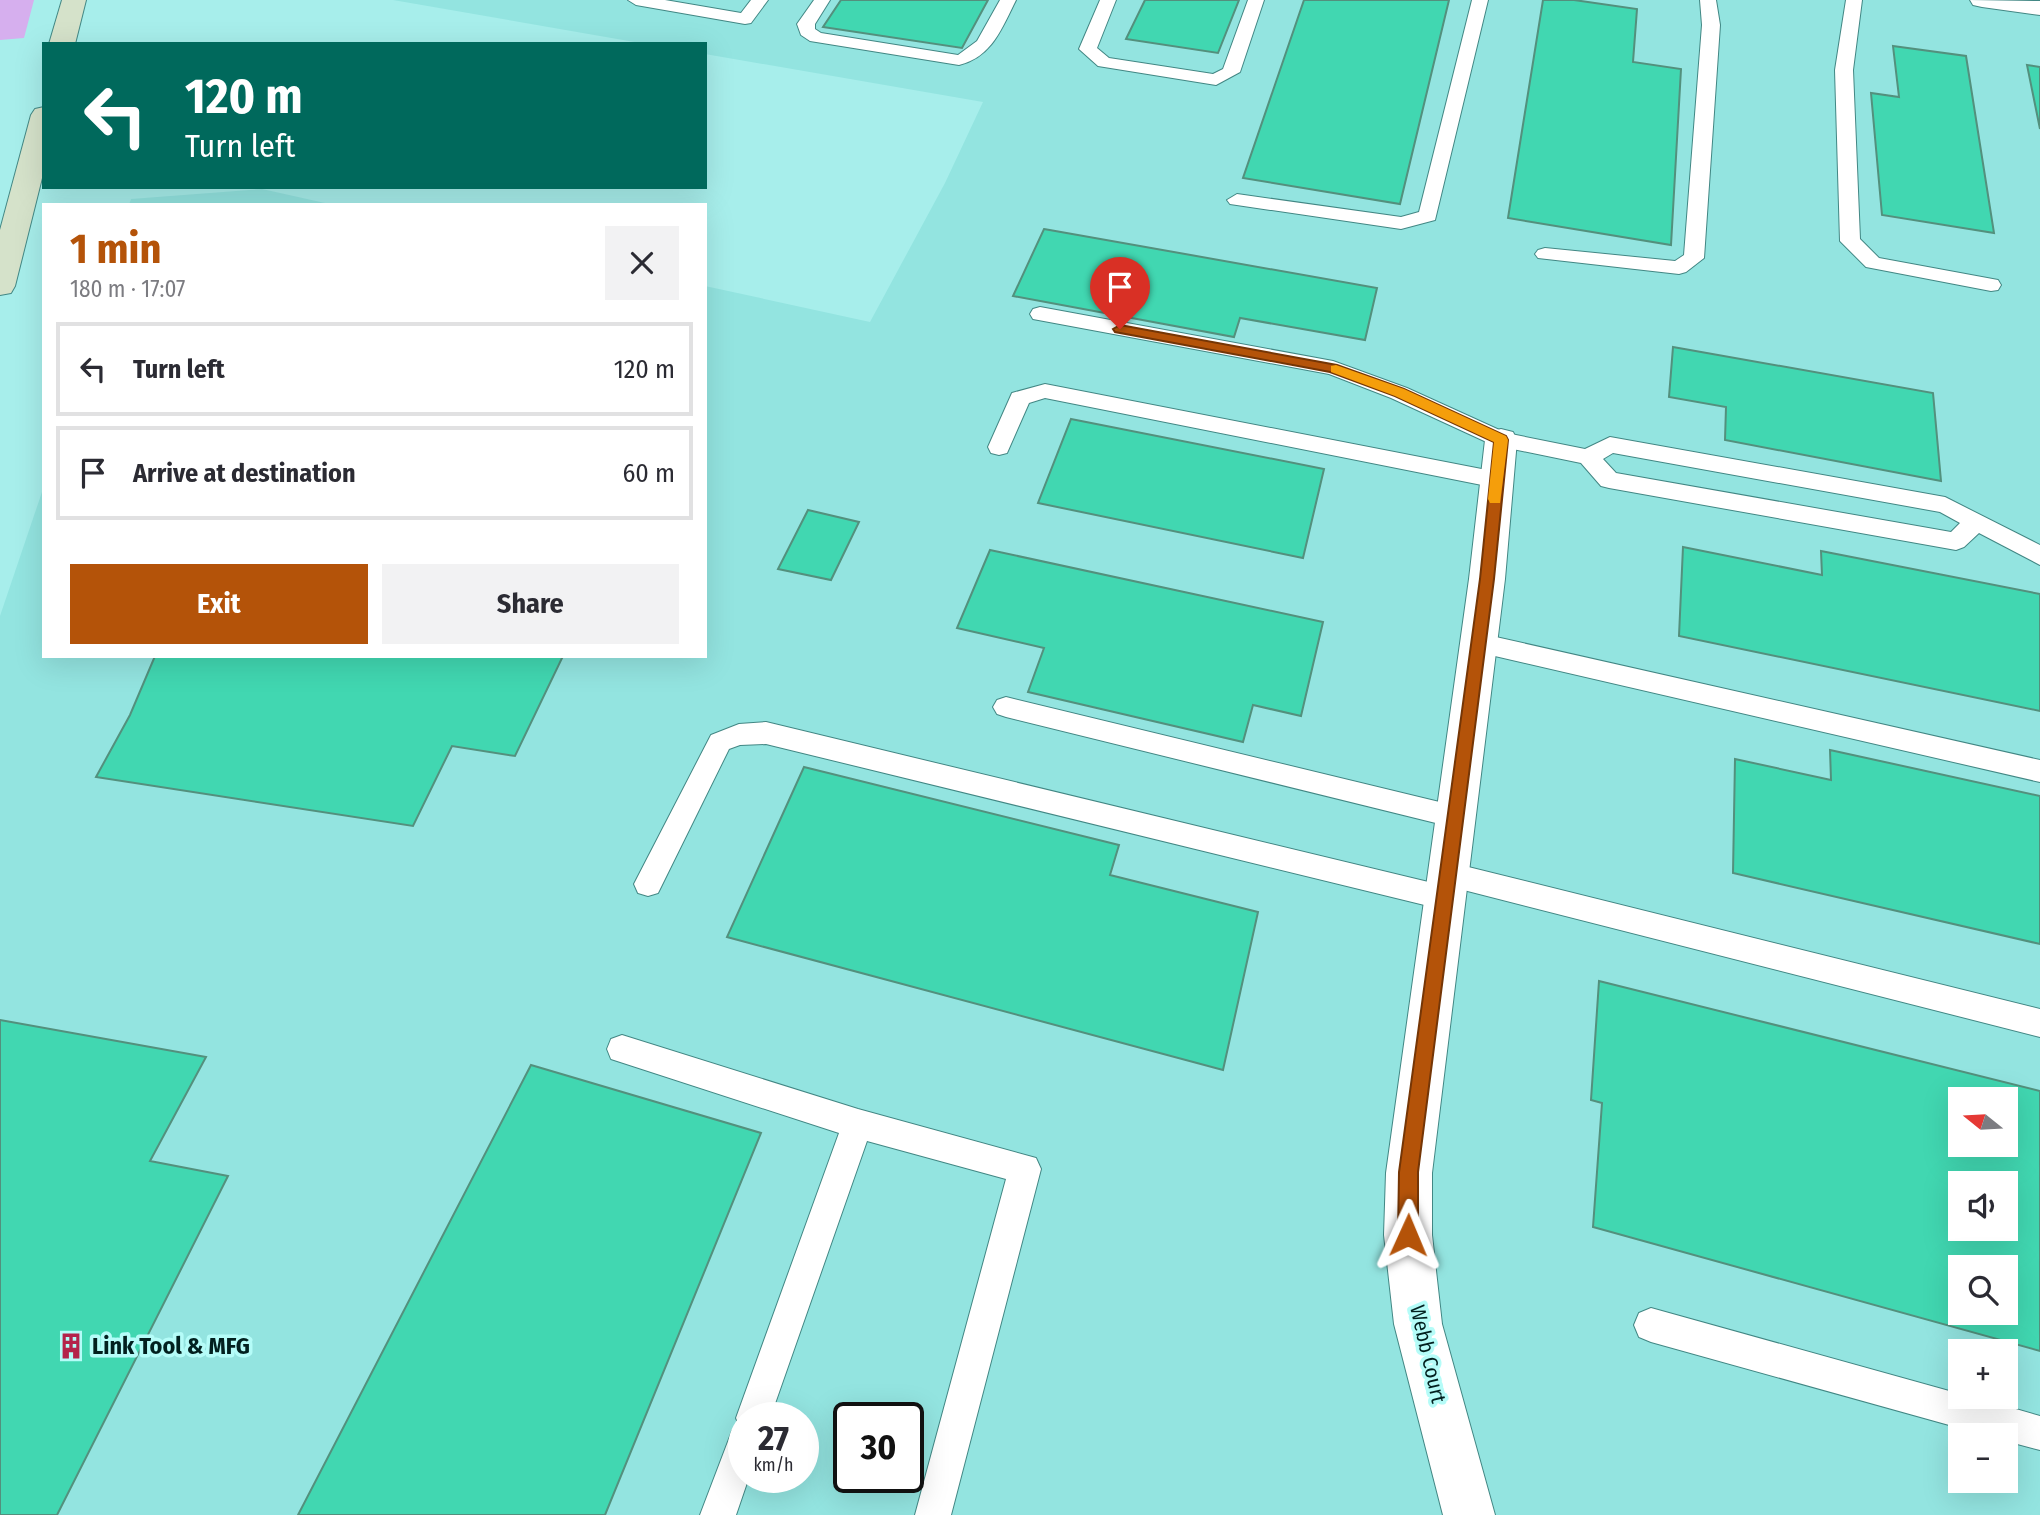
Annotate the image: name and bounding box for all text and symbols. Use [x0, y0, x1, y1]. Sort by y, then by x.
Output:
text: 120 m [185, 67, 303, 126]
icon: left [70, 70, 161, 161]
text: Turn left [185, 127, 295, 165]
text: 1 min [70, 224, 161, 274]
button: close [605, 226, 679, 300]
pin [1090, 257, 1150, 329]
icon: arrive [1101, 268, 1139, 306]
text: 180 m · 17:07 [70, 275, 185, 303]
icon: left [74, 350, 112, 388]
text: Turn left [133, 354, 225, 385]
text: 120 m [614, 354, 675, 385]
icon: arrive [74, 454, 112, 492]
text: Arrive at destination [133, 458, 356, 489]
text: 60 m [622, 458, 675, 489]
button: Exit [70, 564, 368, 644]
button: Share [382, 564, 679, 644]
north arrow [1948, 1087, 2018, 1157]
map controls [1948, 1087, 2018, 1493]
button: sound [1948, 1171, 2018, 1241]
position arrow [1371, 1198, 1445, 1272]
button: search [1948, 1255, 2018, 1325]
street label: Webb Court [1404, 1303, 1452, 1406]
building icon: Link Tool & MFG [56, 1331, 86, 1361]
place label: Link Tool & MFG [92, 1332, 250, 1360]
button: + [1948, 1339, 2018, 1409]
speed limit sign: 30 [833, 1402, 924, 1493]
text: 27 [758, 1417, 789, 1459]
button: − [1948, 1423, 2018, 1493]
text: km/h [753, 1454, 794, 1476]

